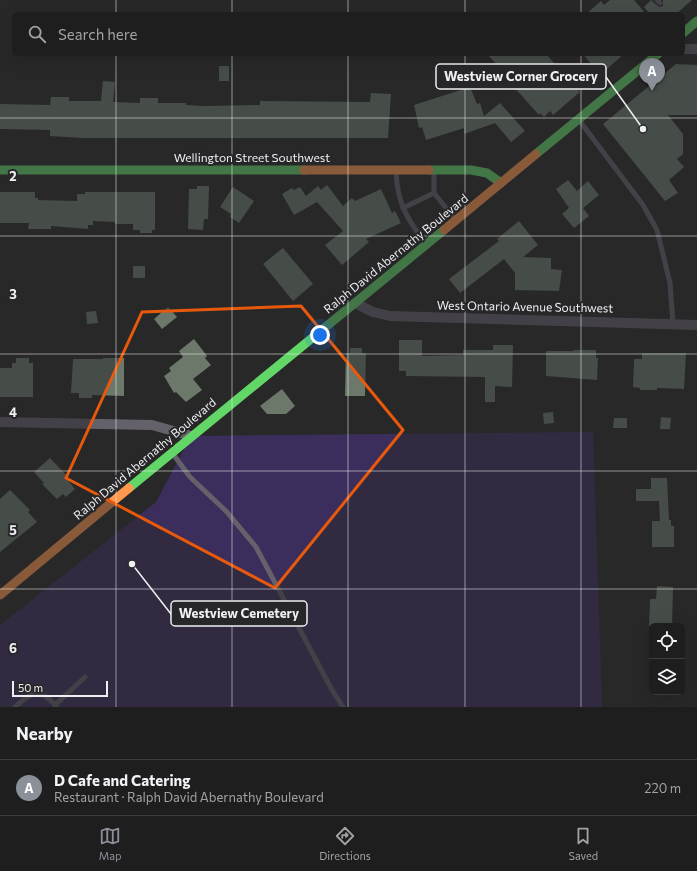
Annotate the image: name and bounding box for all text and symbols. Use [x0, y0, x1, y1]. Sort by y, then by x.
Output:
search box [12, 12, 685, 56]
icon: search [26, 23, 48, 45]
text: Search here [58, 25, 137, 43]
pin: A [639, 58, 665, 91]
callout: Westview Corner Grocery [436, 64, 606, 89]
text: Westview Corner Grocery [444, 68, 598, 84]
street label: Wellington Street Southwest [174, 150, 330, 164]
text: 2 [9, 168, 17, 184]
street label: Ralph David Abernathy Boulevard [320, 191, 470, 316]
text: 3 [9, 286, 17, 302]
street label: West Ontario Avenue Southwest [437, 297, 613, 315]
your location [310, 325, 330, 345]
street label: Ralph David Abernathy Boulevard [70, 394, 218, 522]
text: 4 [9, 404, 17, 420]
text: 5 [9, 522, 17, 538]
callout: Westview Cemetery [171, 601, 307, 626]
text: Westview Cemetery [179, 605, 299, 621]
map controls [649, 623, 685, 695]
button: locate [649, 623, 685, 659]
text: 6 [9, 640, 17, 656]
button: layers [649, 659, 685, 695]
scale bar [12, 679, 108, 698]
text: 50 m [18, 681, 43, 694]
text: Nearby [16, 723, 73, 744]
text: D Cafe and Catering [54, 771, 191, 789]
text: A [24, 780, 34, 796]
text: 220 m [644, 780, 681, 796]
text: Restaurant · Ralph David Abernathy Boulevard [54, 789, 324, 805]
tab: Map [99, 825, 122, 862]
tab: Directions [319, 825, 371, 862]
tab: Saved [568, 825, 598, 862]

